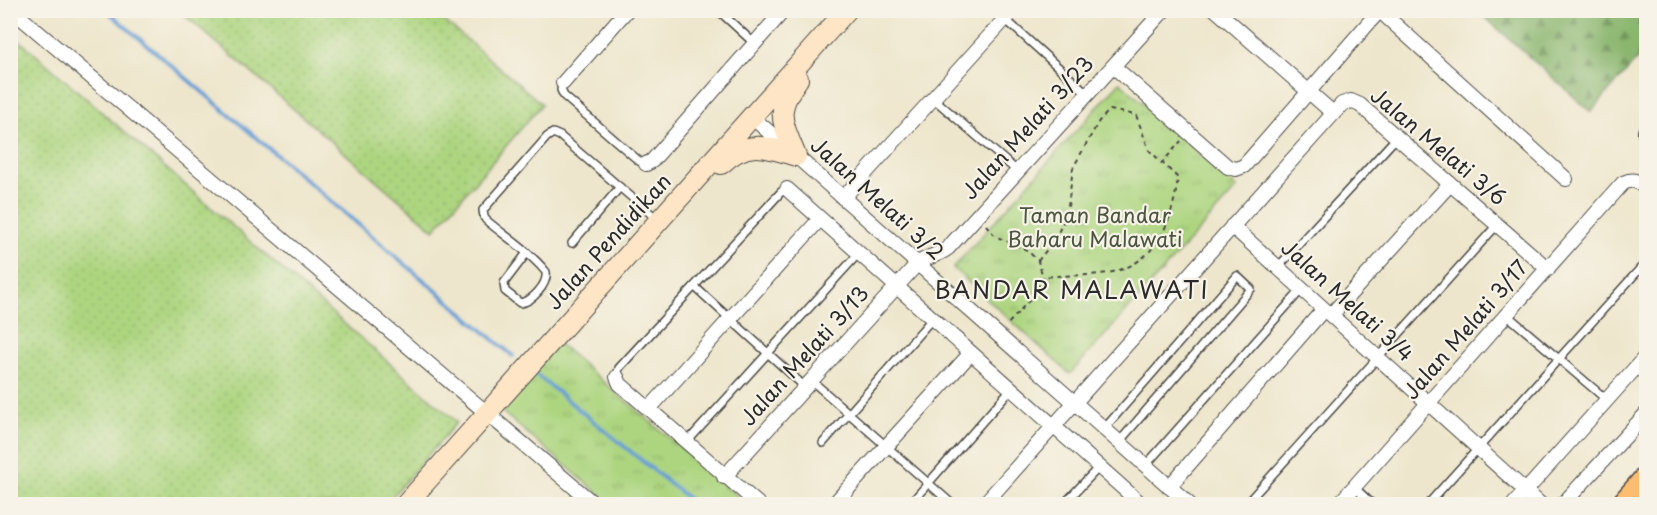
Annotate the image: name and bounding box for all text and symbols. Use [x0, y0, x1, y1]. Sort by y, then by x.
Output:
street label: Jalan Melati 3/23 [953, 48, 1100, 206]
street label: Jalan Melati 3/6 [1364, 79, 1514, 212]
street label: Jalan Melati 3/2 [804, 129, 952, 266]
street label: Jalan Pendidikan [537, 165, 678, 316]
park label: Taman Bandar Baharu Malawati [1007, 198, 1183, 254]
street label: Jalan Melati 3/4 [1275, 231, 1422, 368]
street label: Jalan Melati 3/17 [1395, 252, 1534, 406]
district label: BANDAR MALAWATI [935, 271, 1209, 307]
street label: Jalan Melati 3/13 [732, 277, 875, 432]

